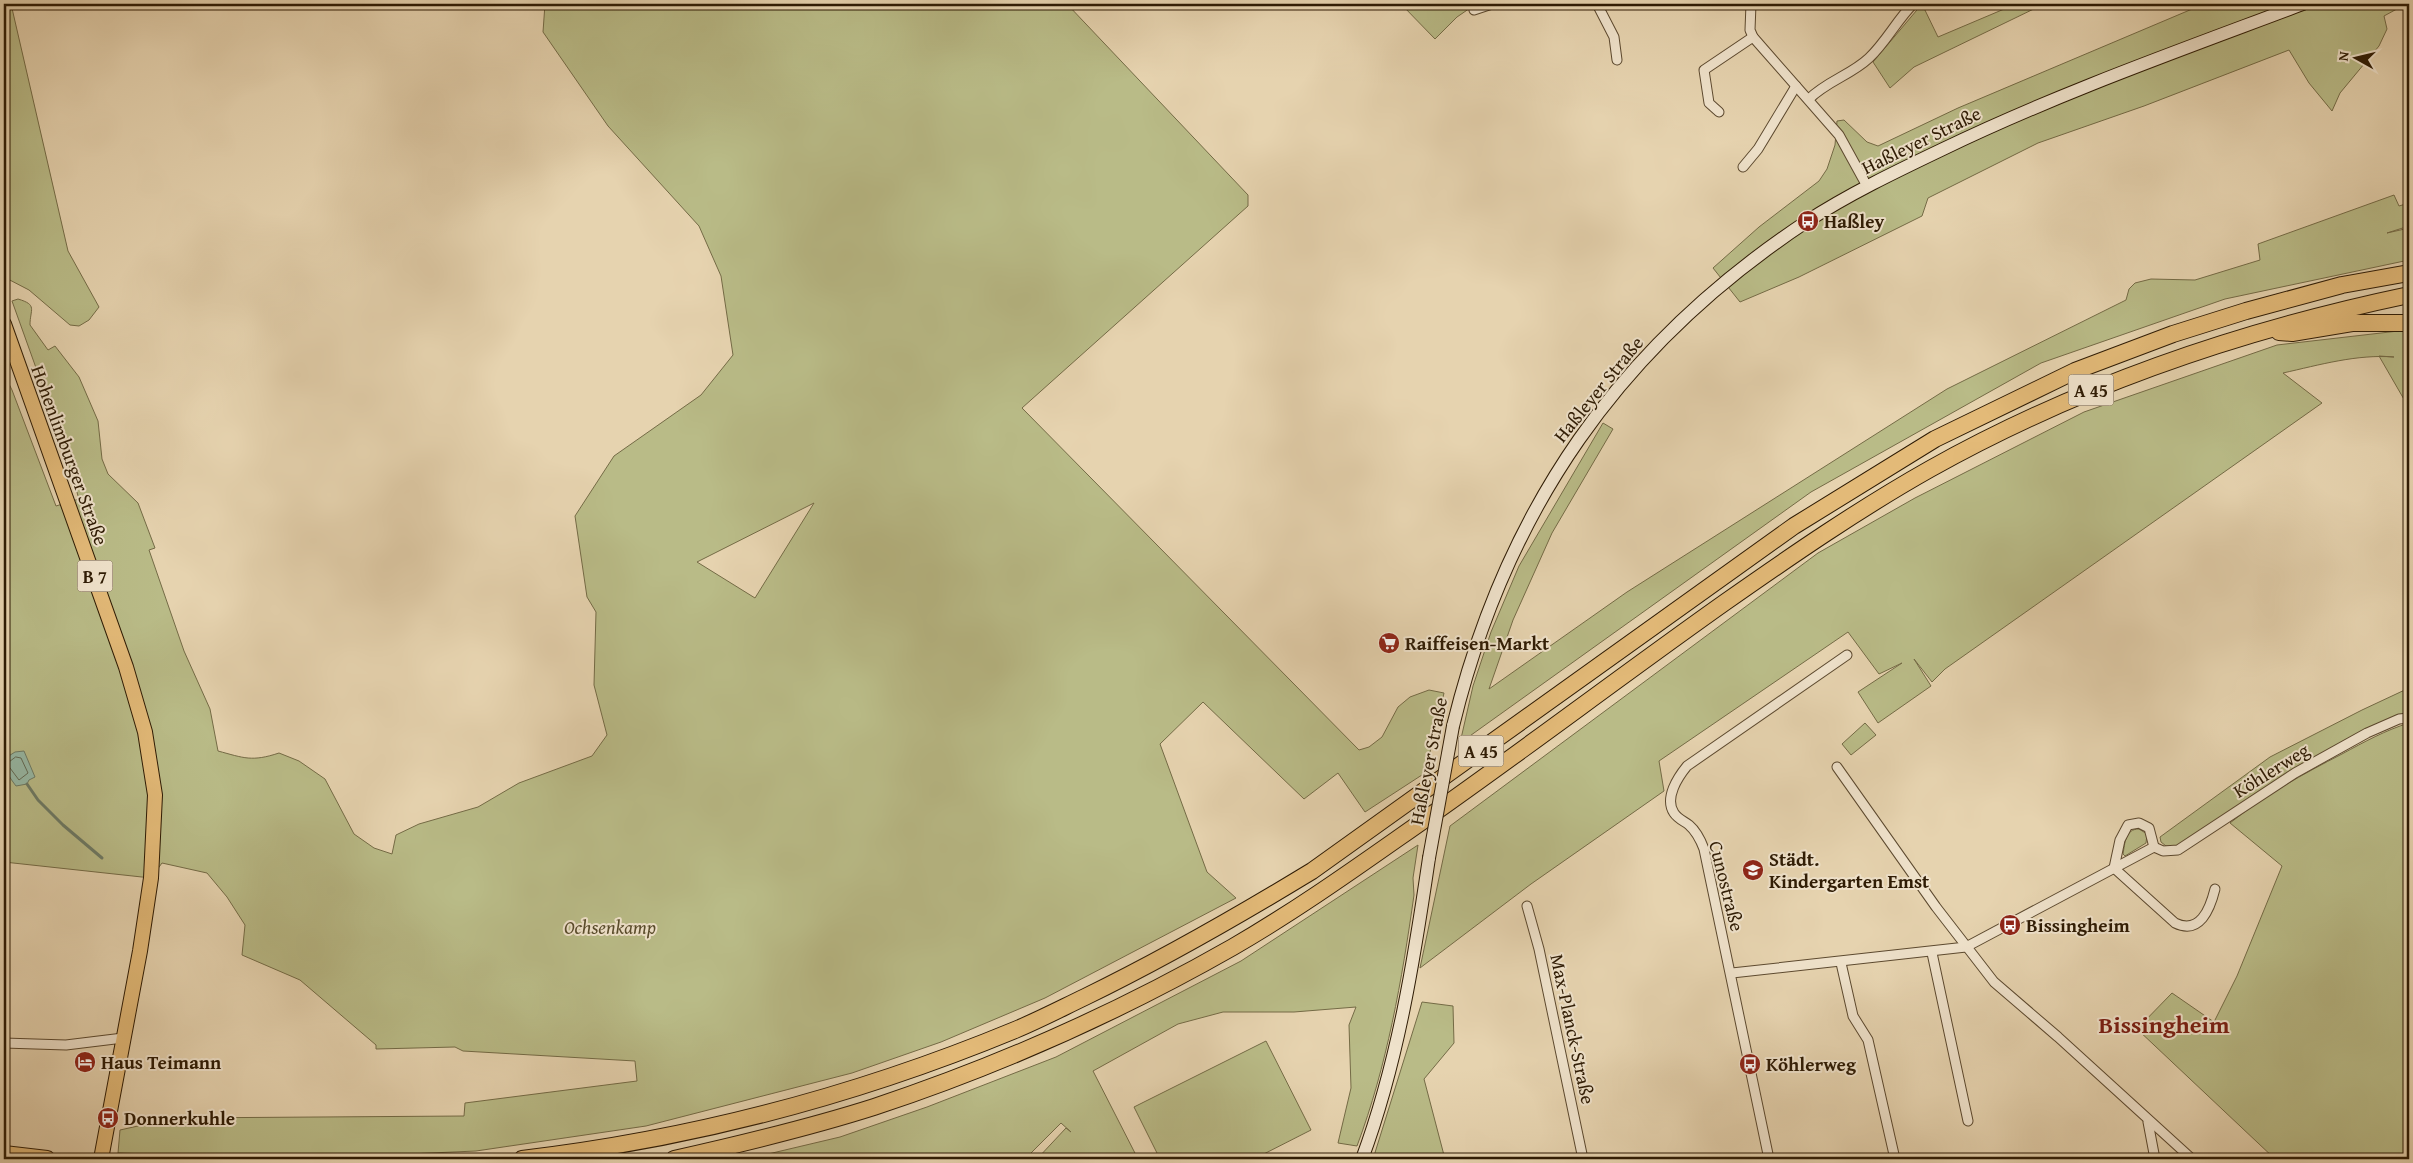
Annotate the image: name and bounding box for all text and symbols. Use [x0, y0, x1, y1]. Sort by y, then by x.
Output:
north arrow [2330, 32, 2380, 82]
text: N [2333, 50, 2354, 62]
street label: Haßleyer Straße [1857, 99, 1985, 181]
place label: Haßley [1824, 207, 1884, 235]
bus stop icon: Haßley [1796, 209, 1820, 233]
street label: Haßleyer Straße [1546, 330, 1650, 448]
street label: Hohenlimburger Straße [24, 361, 116, 549]
road number: A 45 [2068, 374, 2114, 406]
road number: B 7 [78, 560, 112, 592]
place label: Raiffeisen-Markt [1405, 629, 1550, 657]
supermarket icon: Raiffeisen-Markt [1377, 631, 1401, 655]
street label: Haßleyer Straße [1402, 695, 1454, 827]
street label: Köhlerweg [2227, 735, 2315, 804]
road number: A 45 [1458, 736, 1504, 766]
street label: Cunostraße [1702, 838, 1752, 934]
place label: Städt. Kindergarten Emst [1769, 845, 1930, 895]
school or university icon: Städt. Kindergarten Emst [1741, 858, 1765, 882]
place label: Bissingheim [2026, 911, 2131, 939]
park label: Ochsenkamp [564, 913, 656, 941]
bus stop icon: Bissingheim [1998, 913, 2022, 937]
street label: Max-Planck-Straße [1543, 951, 1603, 1107]
district label: Bissingheim [2098, 1007, 2230, 1042]
place label: Haus Teimann [101, 1048, 222, 1076]
hotel icon: Haus Teimann [73, 1050, 97, 1074]
place label: Köhlerweg [1766, 1050, 1857, 1078]
bus stop icon: Köhlerweg [1738, 1052, 1762, 1076]
place label: Donnerkuhle [124, 1104, 235, 1132]
bus stop icon: Donnerkuhle [96, 1106, 120, 1130]

